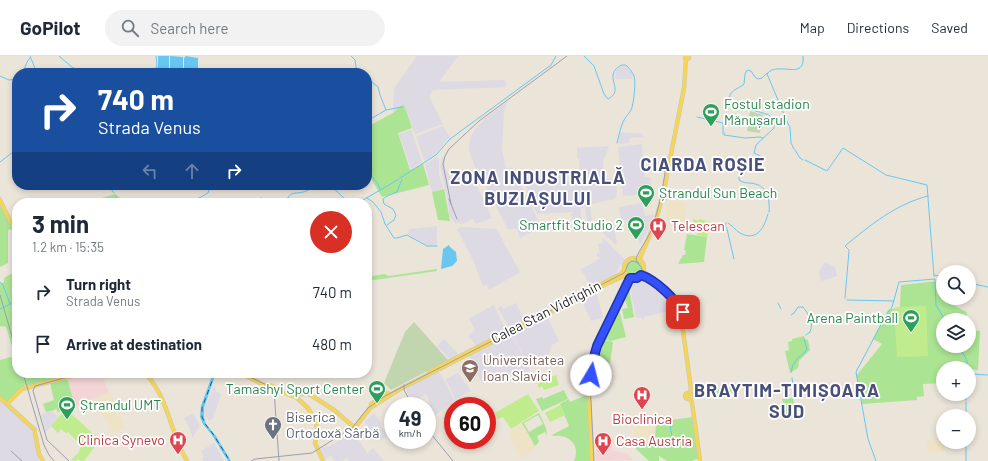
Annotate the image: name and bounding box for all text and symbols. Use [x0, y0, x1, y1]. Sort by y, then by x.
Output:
search box [105, 10, 385, 46]
text: GoPilot [20, 16, 81, 39]
icon: search [119, 17, 141, 39]
text: Search here [151, 19, 229, 37]
text: Map [800, 19, 825, 36]
text: Directions [847, 19, 909, 36]
text: Saved [931, 19, 968, 36]
text: 740 m [98, 82, 174, 116]
icon: right [32, 84, 84, 136]
place label: Fostul stadion Mănușarul [724, 95, 810, 128]
sports icon: Fostul stadion Mănușarul [701, 102, 721, 127]
text: Strada Venus [98, 116, 201, 138]
district label: CIARDA ROȘIE [640, 153, 766, 175]
icon: left [139, 160, 161, 182]
icon: ahead [181, 160, 203, 182]
icon: right [223, 160, 245, 182]
district label: ZONA INDUSTRIALĂ BUZIAȘULUI [450, 166, 626, 209]
sports icon: Ștrandul Sun Beach [636, 183, 656, 208]
place label: Ștrandul Sun Beach [659, 184, 777, 201]
text: 3 min [32, 209, 89, 238]
button: close [310, 211, 352, 253]
sports icon: Smartfit Studio 2 [626, 215, 646, 240]
place label: Smartfit Studio 2 [519, 216, 623, 233]
hospital icon: Telescan [648, 216, 668, 241]
place label: Telescan [671, 217, 725, 234]
text: 1.2 km · 15:35 [32, 239, 104, 255]
map controls [936, 265, 976, 449]
button: search [936, 265, 976, 305]
text: Turn right [66, 275, 131, 293]
street label: Calea Stan Vidrighin [488, 276, 604, 347]
icon: right [32, 281, 54, 303]
text: 740 m [313, 283, 352, 301]
text: Strada Venus [66, 293, 140, 309]
pin [666, 295, 700, 329]
icon: arrive [672, 301, 694, 323]
sports icon: Arena Paintball [901, 308, 921, 333]
place label: Arena Paintball [807, 309, 898, 326]
button: layers [936, 313, 976, 353]
icon: arrive [32, 333, 54, 355]
text: Arrive at destination [66, 335, 202, 353]
text: 480 m [312, 335, 352, 353]
place label: Universitatea Ioan Slavici [483, 351, 564, 384]
position arrow [570, 354, 612, 396]
school or university icon: Universitatea Ioan Slavici [460, 358, 480, 383]
button: + [936, 361, 976, 401]
sports icon: Tamashyi Sport Center [367, 379, 387, 404]
district label: BRAYTIM-TIMIȘOARA SUD [694, 379, 880, 422]
place label: Tamashyi Sport Center [226, 380, 364, 397]
hospital icon: Bioclinica [632, 385, 652, 410]
sports icon: Ștrandul UMT [57, 395, 77, 420]
place label: Ștrandul UMT [80, 396, 161, 413]
speed limit sign: 60 [444, 397, 496, 449]
text: 49 [399, 406, 421, 430]
place label: Biserica Ortodoxă Sârbă [286, 408, 379, 441]
button: − [936, 409, 976, 449]
place label: Bioclinica [612, 410, 672, 427]
church icon: Biserica Ortodoxă Sârbă [263, 415, 283, 440]
text: km/h [399, 427, 421, 439]
hospital icon: Clinica Synevo [168, 430, 188, 455]
place label: Clinica Synevo [78, 431, 165, 448]
hospital icon: Casa Austria [593, 431, 613, 456]
place label: Casa Austria [616, 432, 692, 449]

